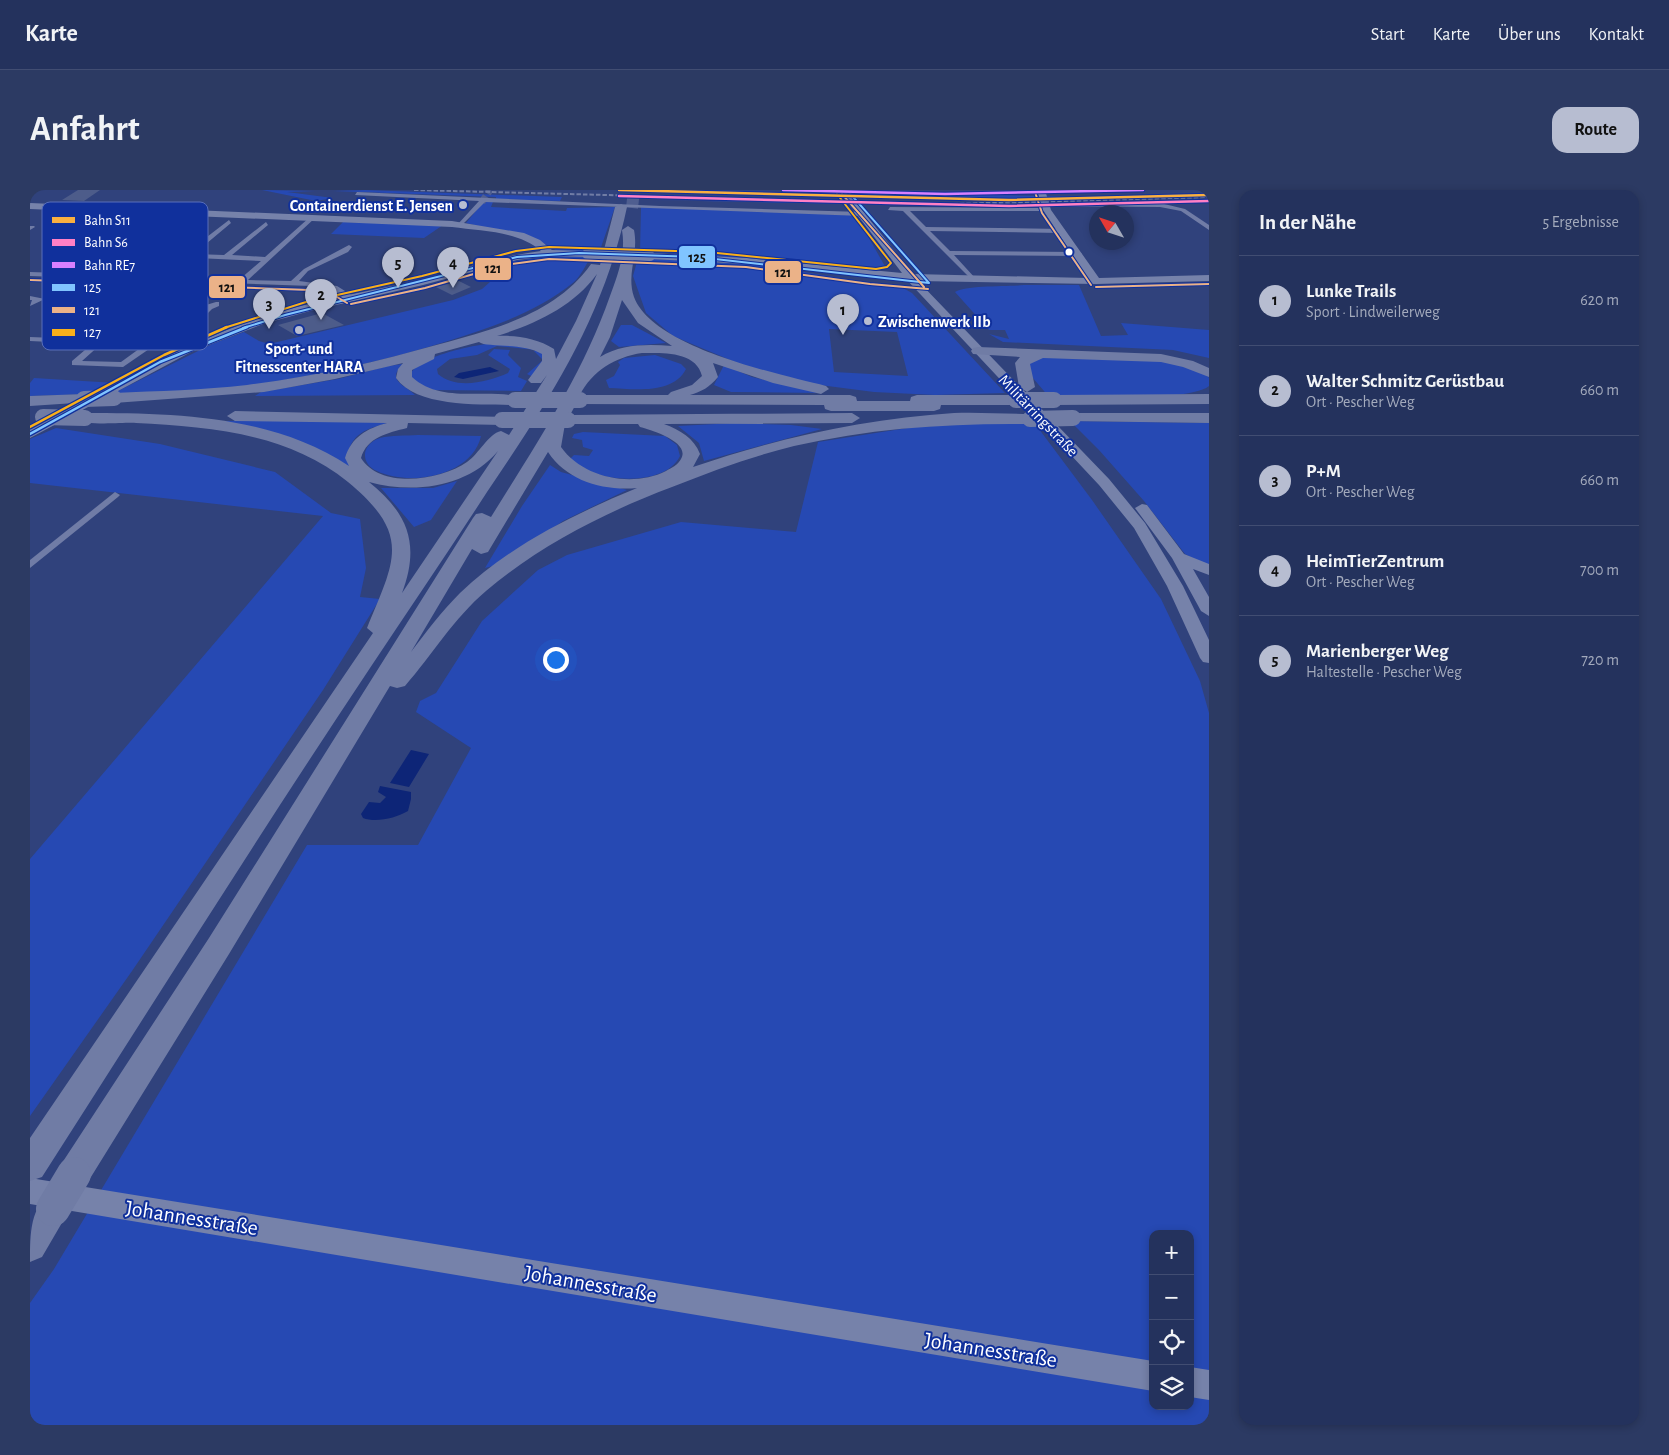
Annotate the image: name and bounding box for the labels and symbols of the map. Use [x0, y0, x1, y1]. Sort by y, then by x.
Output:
place label: Containerdienst E. Jensen [290, 198, 453, 214]
marker: Containerdienst E. Jensen [457, 199, 469, 211]
legend [42, 202, 208, 350]
north arrow [1089, 205, 1134, 250]
text: Bahn S11 [84, 214, 131, 228]
text: Bahn S6 [84, 236, 128, 250]
line badge: 125 [678, 245, 716, 269]
pin: 5 [382, 247, 414, 288]
pin: 4 [437, 247, 469, 288]
unlabelled marker [1064, 247, 1074, 257]
text: 125 [688, 251, 706, 265]
line badge: 121 [474, 257, 512, 281]
text: Bahn RE7 [84, 259, 135, 273]
line badge: 121 [764, 260, 802, 284]
text: 121 [485, 262, 501, 276]
text: 121 [775, 266, 791, 280]
line badge: 121 [208, 275, 246, 299]
pin: 2 [305, 279, 337, 320]
text: 125 [84, 281, 101, 295]
text: 121 [219, 281, 235, 295]
pin: 3 [253, 288, 285, 329]
pin: 1 [827, 294, 859, 335]
text: 121 [84, 304, 100, 318]
place label: Zwischenwerk IIb [878, 314, 991, 330]
marker: Zwischenwerk IIb [862, 315, 874, 327]
marker: Sport- und Fitnesscenter HARA [293, 324, 305, 336]
text: 127 [84, 326, 101, 340]
place label: Sport- und Fitnesscenter HARA [235, 341, 363, 375]
street label: Militärringstraße [996, 372, 1081, 460]
your location [543, 647, 569, 673]
street label: Johannesstraße [124, 1197, 260, 1239]
street label: Johannesstraße [523, 1262, 659, 1306]
street label: Johannesstraße [923, 1329, 1059, 1371]

